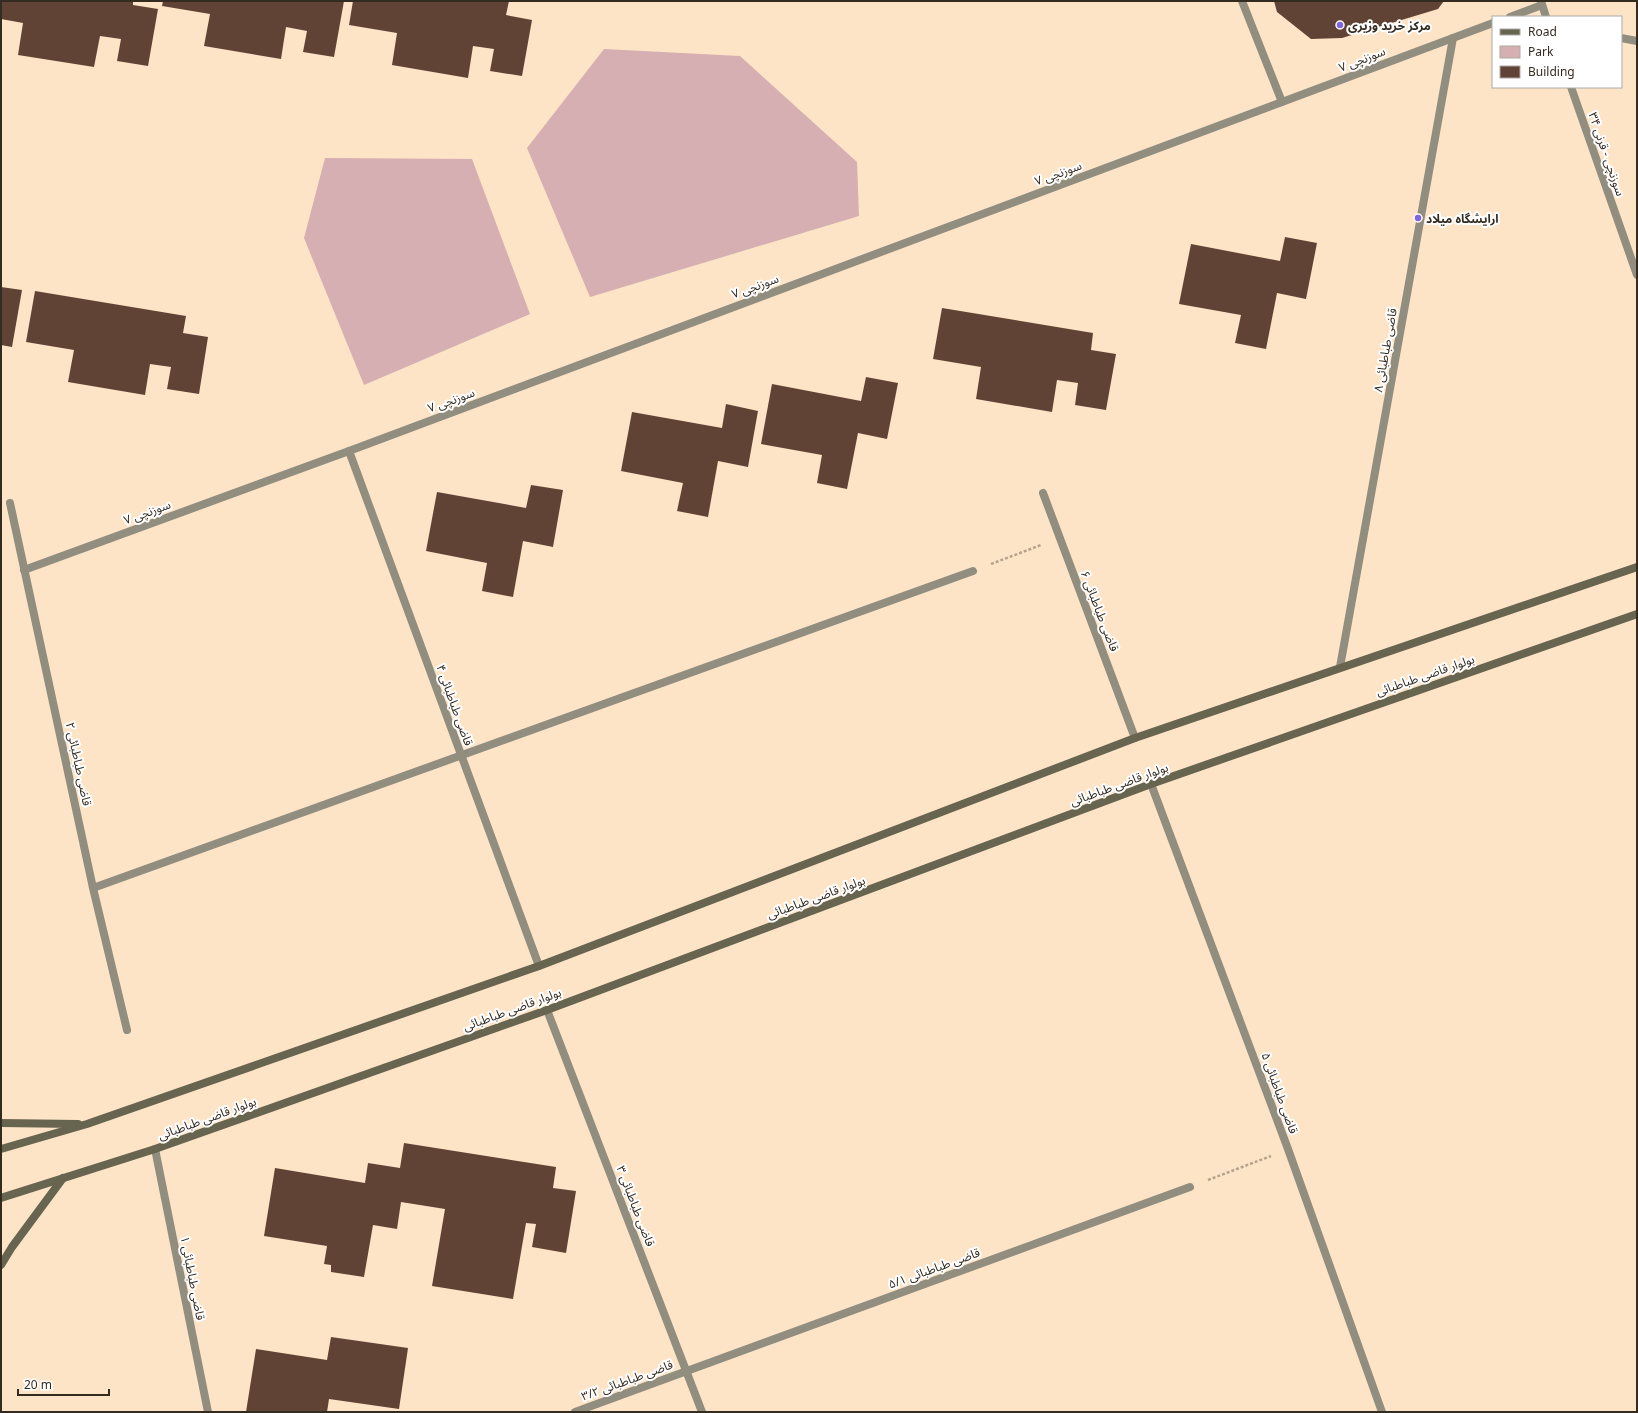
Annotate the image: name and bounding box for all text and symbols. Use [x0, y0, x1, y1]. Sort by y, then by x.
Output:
legend [1492, 16, 1622, 88]
place label: مرکز خرید وزیری [1348, 17, 1431, 34]
marker: مرکز خرید وزیری [1335, 20, 1345, 30]
text: Road [1528, 23, 1557, 40]
street label: سوزنچی ۷ [1336, 42, 1388, 76]
text: Park [1528, 43, 1554, 60]
text: Building [1528, 63, 1575, 80]
street label: سوزنچی - قرنی ۳۴ [1585, 110, 1629, 198]
street label: سوزنچی ۷ [1032, 157, 1084, 189]
place label: ارايشگاه ميلاد [1426, 210, 1499, 227]
marker: ارايشگاه ميلاد [1413, 213, 1423, 223]
street label: سوزنچی ۷ [729, 270, 781, 302]
street label: قاضی طباطبائی ۸ [1369, 307, 1401, 393]
street label: سوزنچی ۷ [425, 384, 477, 416]
street label: سوزنچی ۷ [121, 496, 173, 528]
street label: قاضی طباطبائی ۶ [1077, 568, 1123, 654]
street label: بولوار قاضی طباطبائی [1373, 650, 1477, 700]
street label: قاضی طباطبائی ۴ [432, 662, 478, 748]
street label: قاضی طباطبائی ۲ [62, 721, 96, 807]
street label: بولوار قاضی طباطبائی [1068, 758, 1170, 810]
street label: بولوار قاضی طباطبائی [765, 871, 867, 923]
street label: بولوار قاضی طباطبائی [461, 983, 563, 1035]
street label: قاضی طباطبائی ۵ [1257, 1050, 1303, 1136]
street label: بولوار قاضی طباطبائی [156, 1092, 258, 1144]
street label: قاضی طباطبائی ۳ [613, 1163, 659, 1249]
street label: قاضی طباطبائی ۱ [177, 1235, 209, 1321]
street label: قاضی طباطبائی ۵/۱ [886, 1244, 982, 1292]
street label: قاضی طباطبائی ۳/۲ [579, 1356, 675, 1404]
scale bar [18, 1371, 109, 1397]
text: 20 m [24, 1376, 52, 1393]

